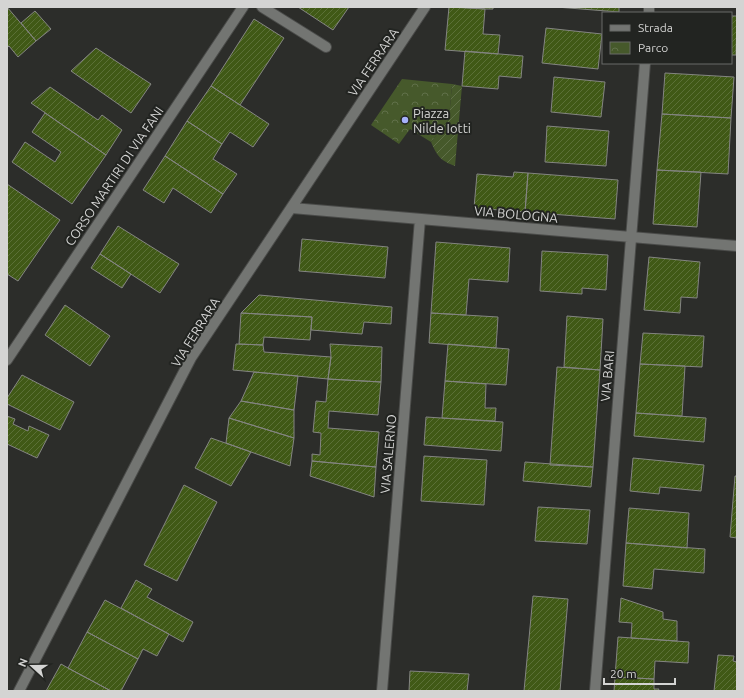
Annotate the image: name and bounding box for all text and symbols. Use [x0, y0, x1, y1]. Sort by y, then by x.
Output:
legend [602, 12, 732, 64]
text: Strada [638, 21, 673, 34]
street label: VIA FERRARA [345, 25, 401, 99]
text: Parco [638, 41, 668, 54]
street label: CORSO MARTIRI DI VIA FANI [62, 104, 166, 248]
place label: Piazza Nilde Iotti [413, 106, 471, 135]
marker: Piazza Nilde Iotti [400, 115, 410, 125]
street label: VIA BOLOGNA [474, 203, 559, 225]
street label: VIA FERRARA [168, 294, 222, 369]
street label: VIA BARI [598, 350, 616, 402]
street label: VIA SALERNO [378, 414, 398, 494]
north arrow [12, 646, 52, 686]
text: N [16, 656, 30, 668]
scale bar [604, 660, 675, 686]
text: 20 m [610, 667, 637, 680]

